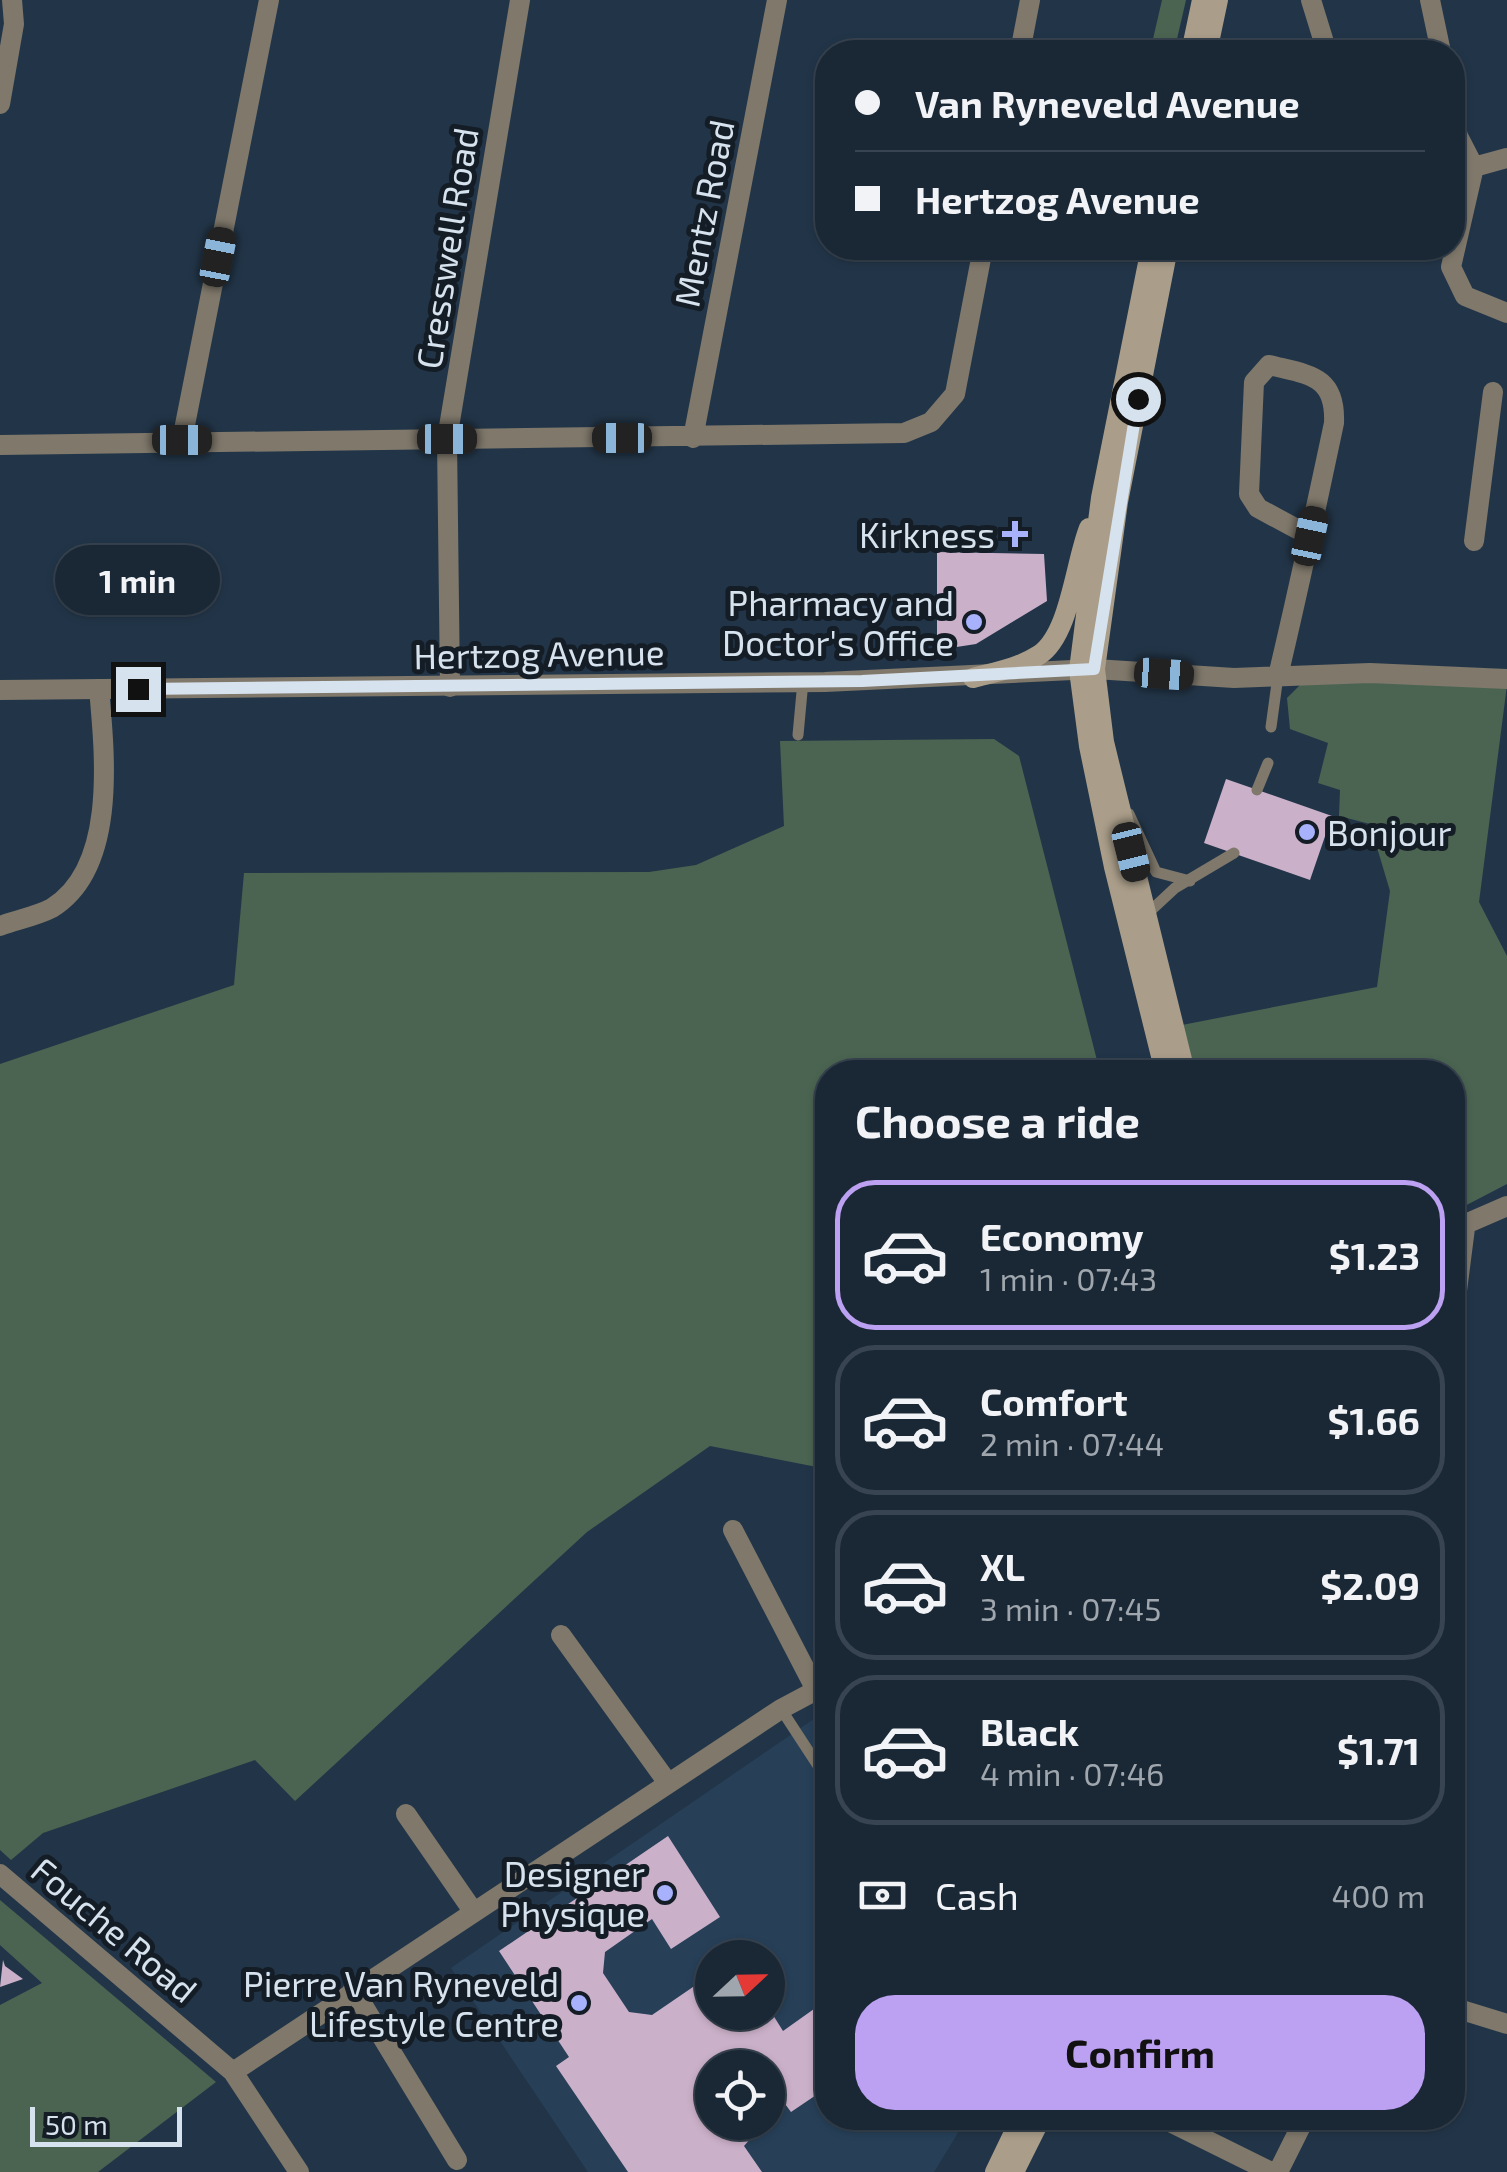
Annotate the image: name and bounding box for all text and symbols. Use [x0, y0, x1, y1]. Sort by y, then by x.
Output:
text: Van Ryneveld Avenue [915, 80, 1300, 126]
street label: Mentz Road [664, 116, 742, 310]
street label: Cresswell Road [406, 124, 486, 372]
text: Hertzog Avenue [915, 176, 1200, 222]
car [198, 225, 238, 289]
route start [1116, 377, 1161, 422]
car [592, 423, 652, 453]
car [417, 424, 477, 454]
car [152, 425, 212, 455]
car [1289, 504, 1331, 568]
place label: Kirkness [859, 513, 995, 555]
marker: Kirkness [1004, 523, 1026, 545]
callout: 1 min [56, 544, 220, 614]
text: 1 min [99, 561, 176, 599]
place label: Pharmacy and Doctor's Office [722, 581, 954, 663]
marker: Pharmacy and Doctor's Office [963, 611, 985, 633]
street label: Hertzog Avenue [413, 630, 665, 676]
car [1133, 657, 1195, 691]
route end [116, 667, 161, 712]
place label: Bonjour [1327, 811, 1452, 853]
car [1109, 819, 1153, 885]
marker: Bonjour [1296, 821, 1318, 843]
text: Choose a ride [855, 1093, 1140, 1147]
icon: car [860, 1210, 950, 1300]
text: Economy [980, 1213, 1144, 1259]
text: $1.23 [1329, 1232, 1420, 1278]
text: 1 min · 07:43 [980, 1259, 1157, 1297]
icon: car [860, 1375, 950, 1465]
text: Comfort [980, 1378, 1128, 1424]
text: $1.66 [1327, 1397, 1420, 1443]
text: 2 min · 07:44 [980, 1424, 1164, 1462]
icon: car [860, 1540, 950, 1630]
text: XL [980, 1543, 1025, 1589]
text: $2.09 [1320, 1562, 1420, 1608]
text: 3 min · 07:45 [980, 1589, 1161, 1627]
icon: car [860, 1705, 950, 1795]
text: Black [980, 1708, 1079, 1754]
text: $1.71 [1337, 1727, 1420, 1773]
text: 4 min · 07:46 [980, 1754, 1164, 1792]
street label: Fouche Road [24, 1848, 206, 2010]
place label: Designer Physique [500, 1852, 645, 1934]
icon: cash [855, 1868, 910, 1923]
text: Cash [935, 1872, 1019, 1918]
text: 400 m [1332, 1876, 1425, 1914]
marker: Designer Physique [654, 1882, 676, 1904]
north arrow [695, 1940, 785, 2030]
map controls [695, 1940, 785, 2140]
place label: Pierre Van Ryneveld Lifestyle Centre [243, 1962, 559, 2044]
marker: Pierre Van Ryneveld Lifestyle Centre [568, 1992, 590, 2014]
button: Confirm [855, 1995, 1425, 2110]
button: locate [695, 2050, 785, 2140]
scale bar [30, 2102, 182, 2146]
text: 50 m [45, 2107, 108, 2141]

